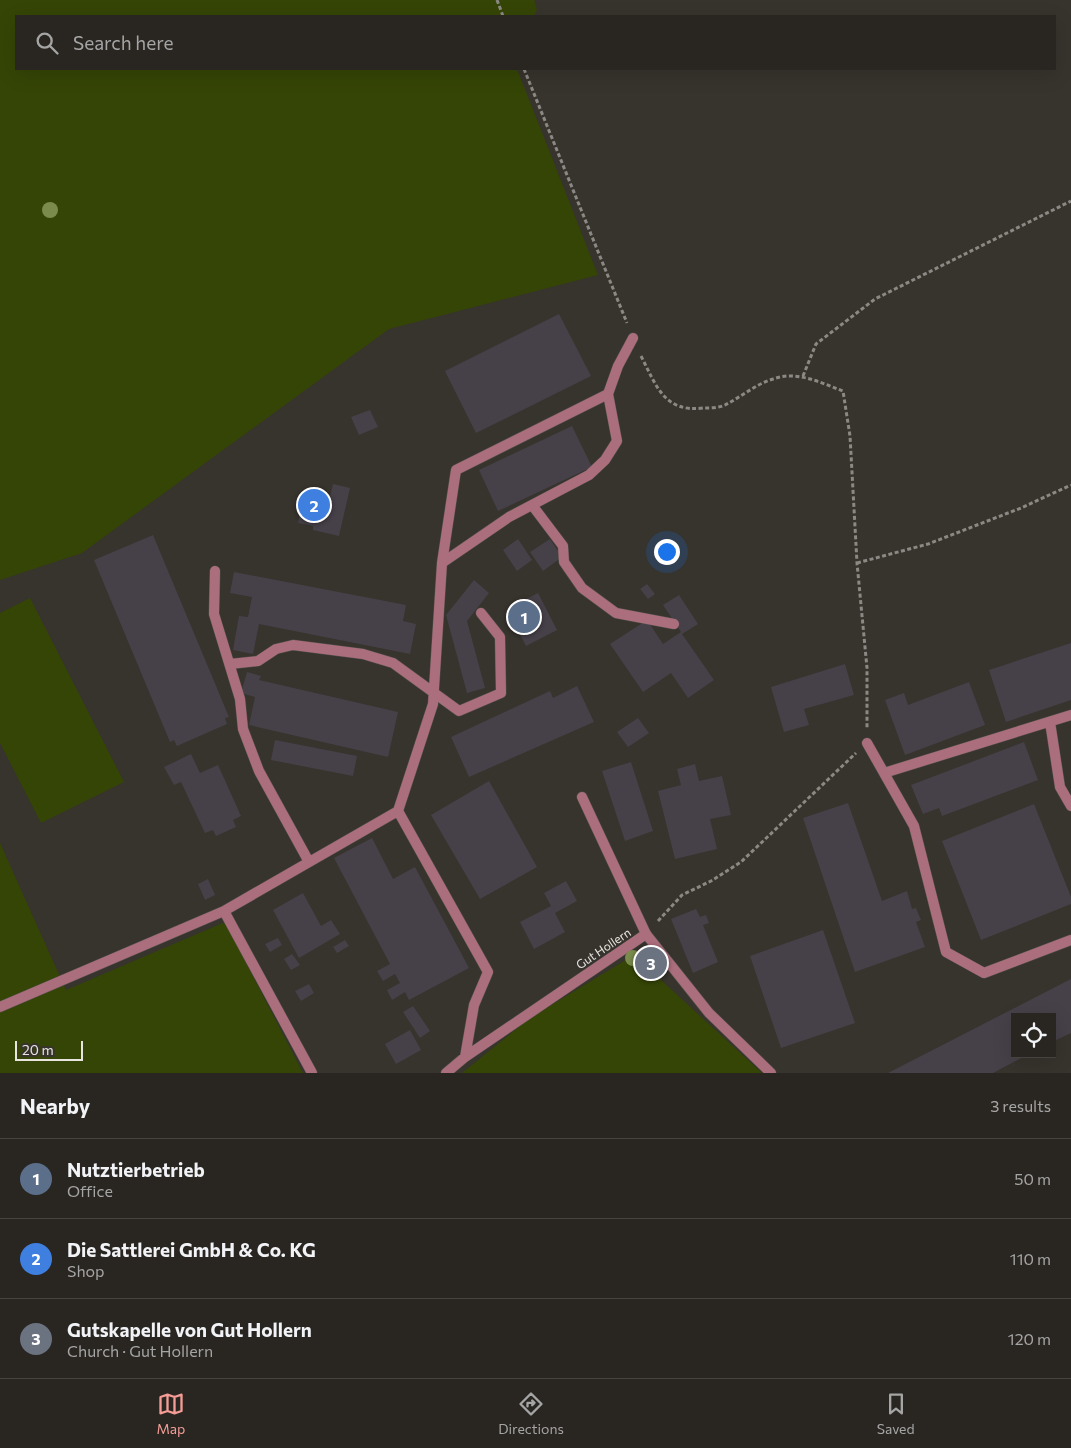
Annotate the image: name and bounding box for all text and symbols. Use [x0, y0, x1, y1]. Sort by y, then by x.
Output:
search box [15, 15, 1056, 70]
icon: search [33, 29, 61, 57]
text: Search here [73, 31, 173, 54]
pin: 2 [298, 486, 330, 524]
your location [654, 539, 680, 565]
pin: 1 [508, 598, 540, 636]
street label: Gut Hollern [573, 925, 633, 971]
pin: 3 [635, 944, 667, 982]
map controls [1011, 1013, 1056, 1058]
button: locate [1011, 1013, 1056, 1058]
scale bar [15, 1038, 82, 1061]
text: 20 m [22, 1041, 54, 1058]
text: Nearby [20, 1093, 90, 1118]
text: 3 results [990, 1096, 1051, 1115]
text: Nutztierbetrieb [67, 1158, 205, 1181]
text: 1 [32, 1169, 40, 1188]
text: 50 m [1014, 1169, 1051, 1188]
text: Office [67, 1181, 113, 1200]
text: Die Sattlerei GmbH & Co. KG [67, 1238, 316, 1261]
text: 2 [31, 1249, 41, 1268]
text: 110 m [1010, 1249, 1051, 1268]
text: Shop [67, 1261, 105, 1280]
text: Gutskapelle von Gut Hollern [67, 1318, 312, 1341]
text: 3 [31, 1329, 41, 1348]
text: 120 m [1008, 1329, 1051, 1348]
text: Church · Gut Hollern [67, 1341, 213, 1360]
tab: Map [156, 1390, 185, 1437]
tab: Directions [498, 1390, 564, 1437]
tab: Saved [877, 1390, 915, 1437]

